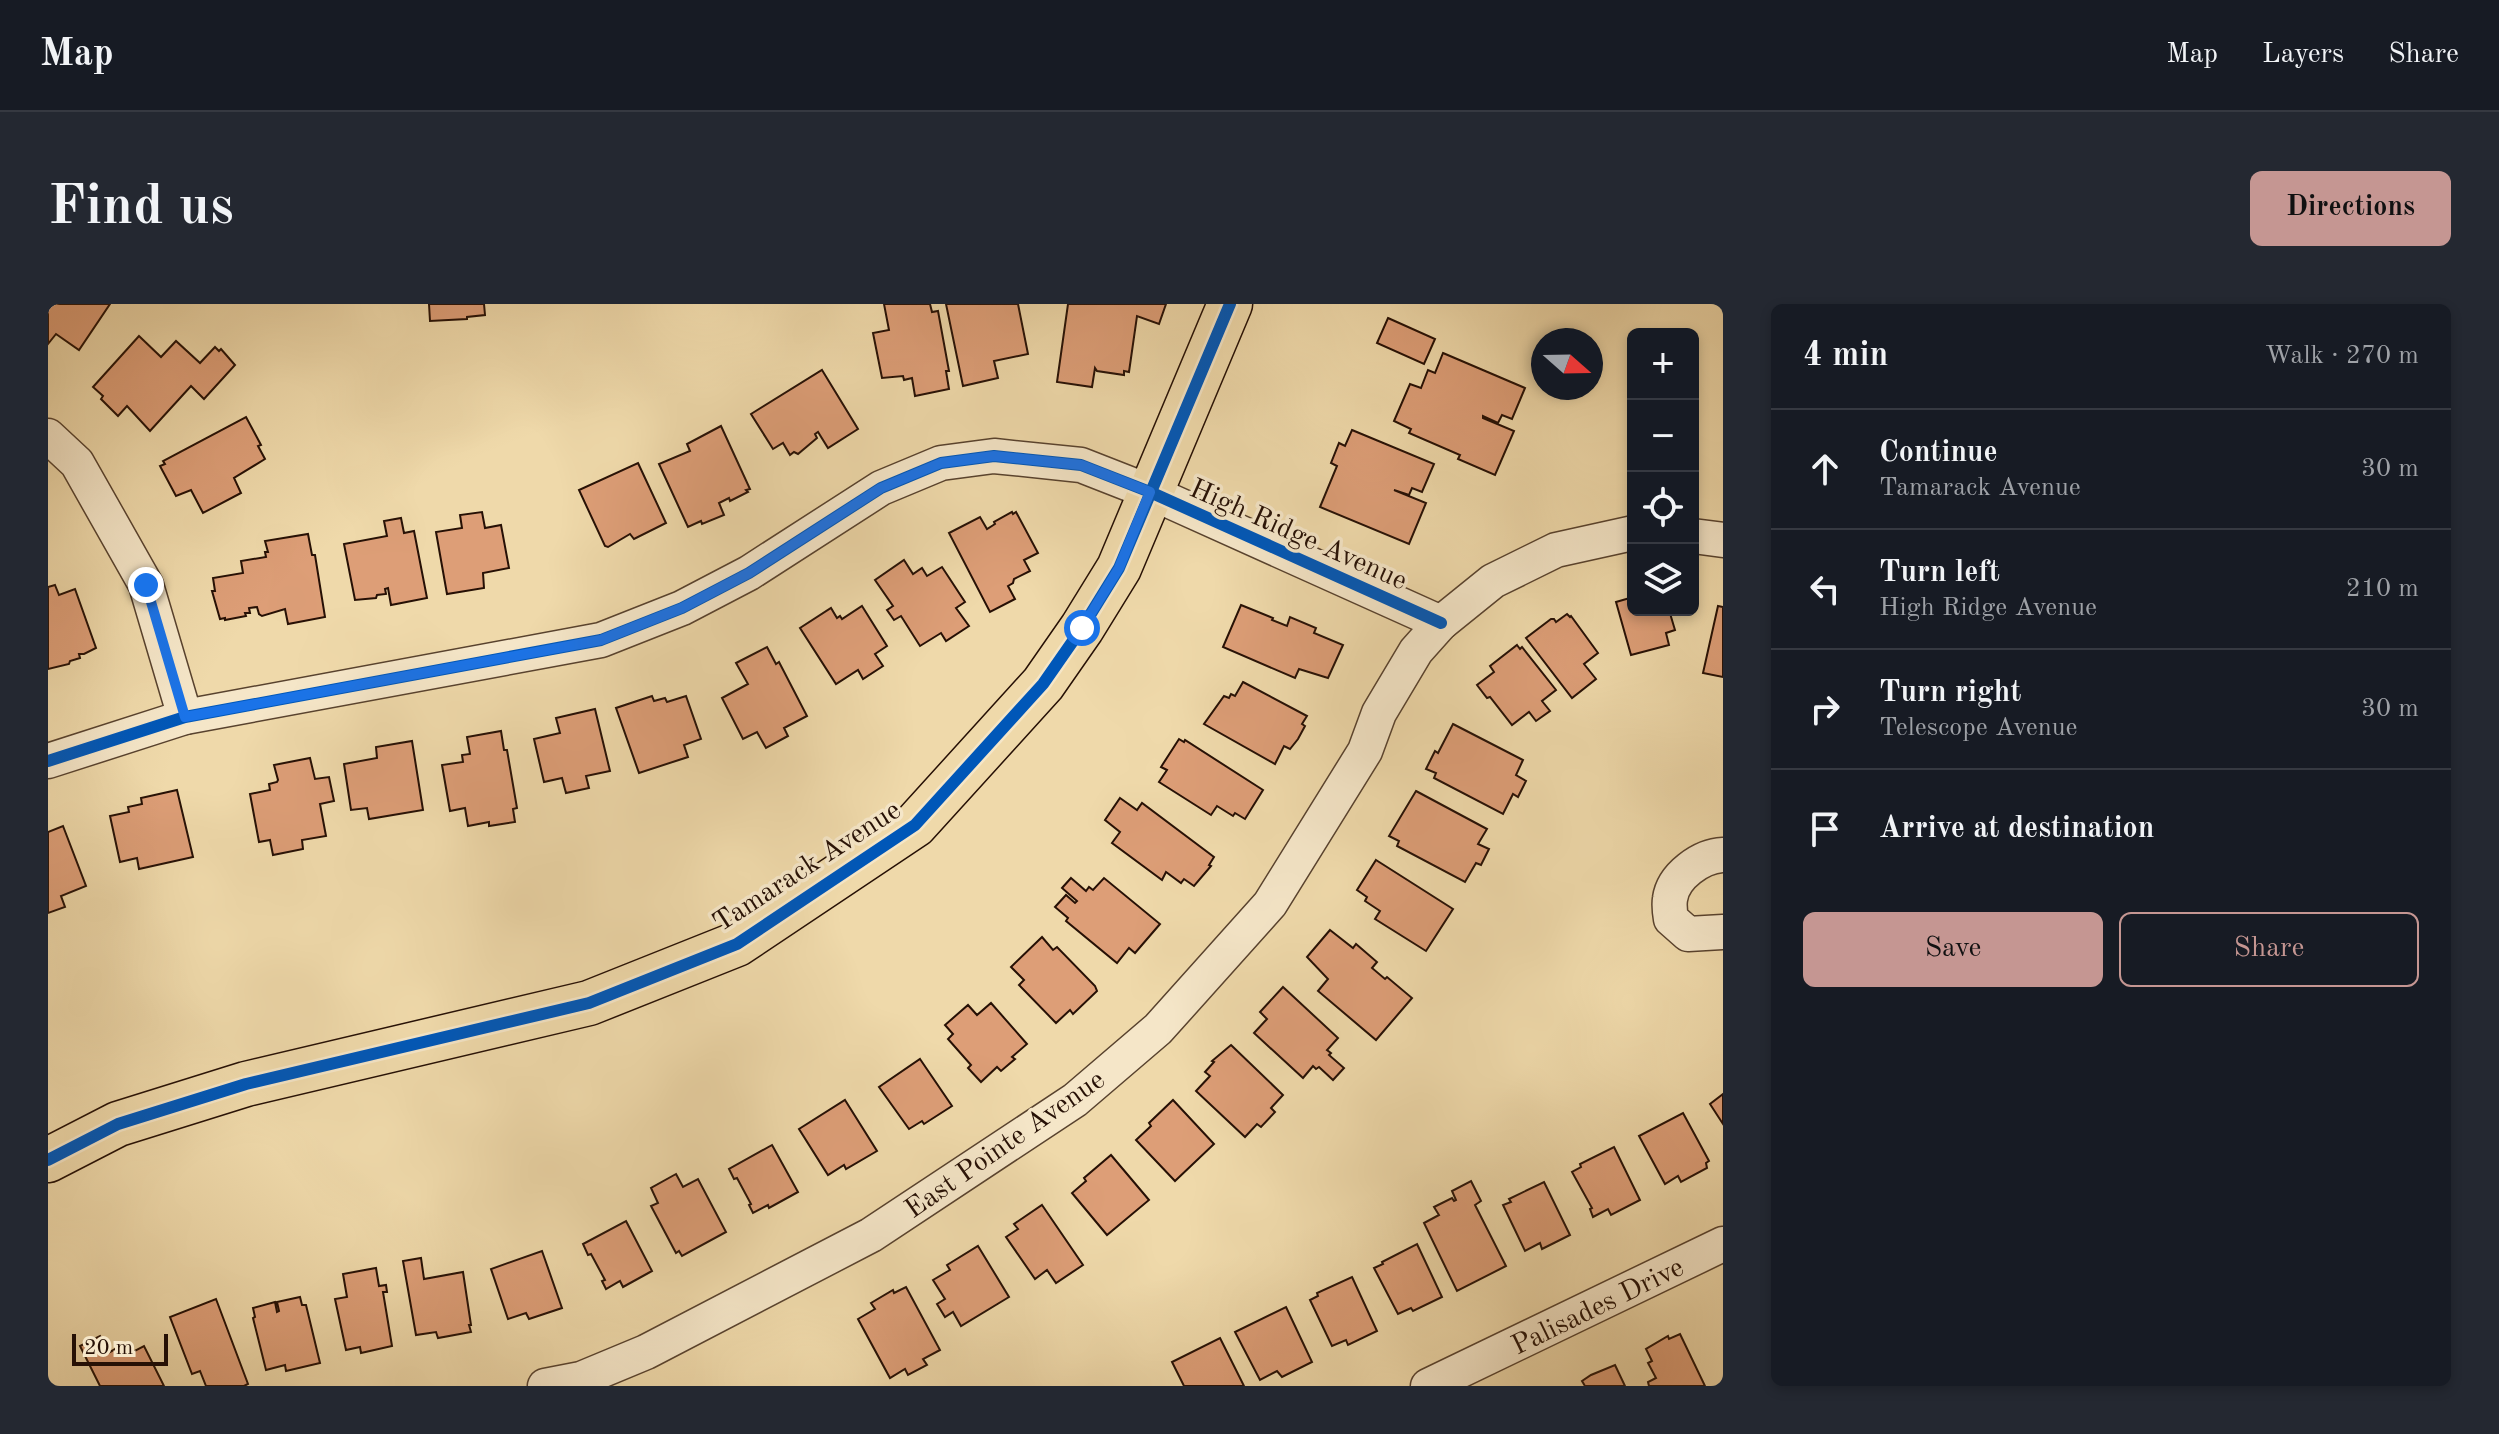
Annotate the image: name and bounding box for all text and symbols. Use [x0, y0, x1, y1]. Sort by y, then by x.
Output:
text: Map [40, 36, 114, 74]
text: Map [2166, 41, 2218, 69]
text: Layers [2262, 41, 2344, 69]
text: Share [2388, 41, 2459, 69]
button: Directions [2250, 171, 2451, 246]
text: Find us [48, 180, 234, 236]
north arrow [1531, 328, 1603, 400]
map controls [1627, 328, 1699, 616]
button: + [1627, 328, 1699, 400]
text: 4 min [1803, 339, 1888, 373]
text: Walk · 270 m [2265, 343, 2419, 369]
button: − [1627, 400, 1699, 472]
text: Continue [1879, 438, 1998, 468]
icon: ahead [1803, 447, 1847, 491]
text: 30 m [2361, 456, 2419, 482]
button: locate [1627, 472, 1699, 544]
street label: High Ridge Avenue [1185, 475, 1411, 596]
text: Tamarack Avenue [1879, 475, 2081, 501]
button: layers [1627, 544, 1699, 616]
text: Turn left [1879, 558, 2000, 588]
route end [128, 567, 164, 603]
icon: left [1803, 567, 1847, 611]
text: 210 m [2346, 576, 2419, 602]
text: High Ridge Avenue [1879, 595, 2097, 621]
route start [1064, 610, 1100, 646]
text: Turn right [1879, 678, 2021, 708]
icon: right [1803, 687, 1847, 731]
text: 30 m [2361, 696, 2419, 722]
text: Telescope Avenue [1879, 715, 2078, 741]
street label: Tamarack Avenue [709, 797, 906, 938]
icon: arrive [1803, 807, 1847, 851]
text: Arrive at destination [1879, 814, 2154, 844]
button: Save [1803, 912, 2103, 987]
button: Share [2119, 912, 2419, 987]
street label: East Pointe Avenue [901, 1066, 1111, 1225]
street label: Palisades Drive [1508, 1254, 1689, 1361]
scale bar [72, 1330, 168, 1366]
text: 20 m [84, 1337, 133, 1359]

